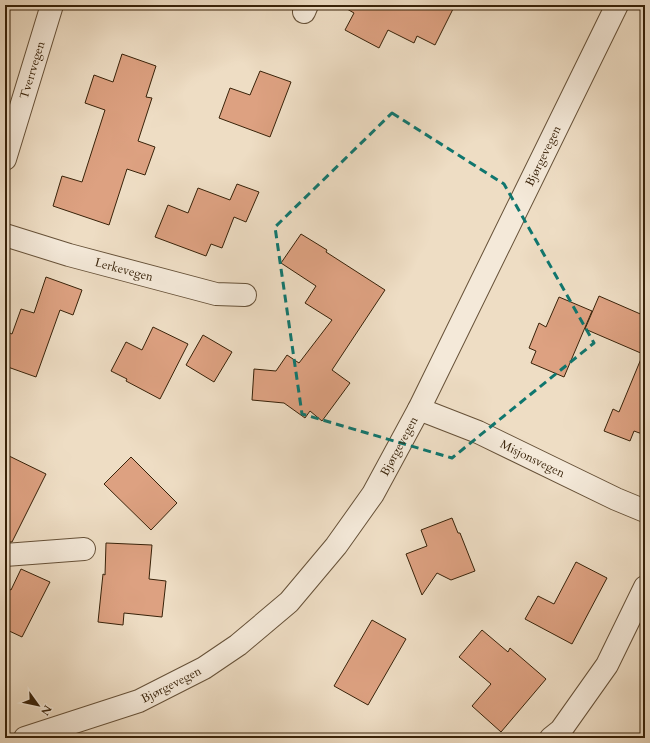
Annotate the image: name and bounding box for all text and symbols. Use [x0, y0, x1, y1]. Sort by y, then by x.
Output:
street label: Tverrvegen [16, 39, 49, 101]
street label: Bjørgevegen [521, 123, 565, 189]
street label: Lerkevegen [93, 254, 155, 285]
street label: Bjørgevegen [376, 413, 422, 479]
street label: Misjonsvegen [498, 436, 568, 481]
street label: Bjørgevegen [138, 663, 204, 707]
north arrow [18, 685, 58, 725]
text: N [37, 702, 55, 719]

